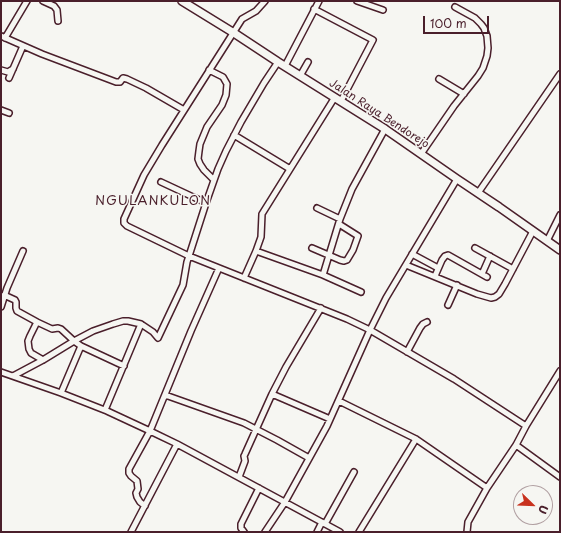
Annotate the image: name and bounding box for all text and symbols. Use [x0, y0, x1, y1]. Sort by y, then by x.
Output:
scale bar [425, 8, 491, 34]
text: 100 m [430, 14, 467, 32]
street label: Jalan Raya Bendorejo [327, 77, 431, 151]
district label: NGULANKULON [95, 193, 211, 209]
north arrow [513, 485, 553, 525]
text: U [534, 502, 553, 517]

